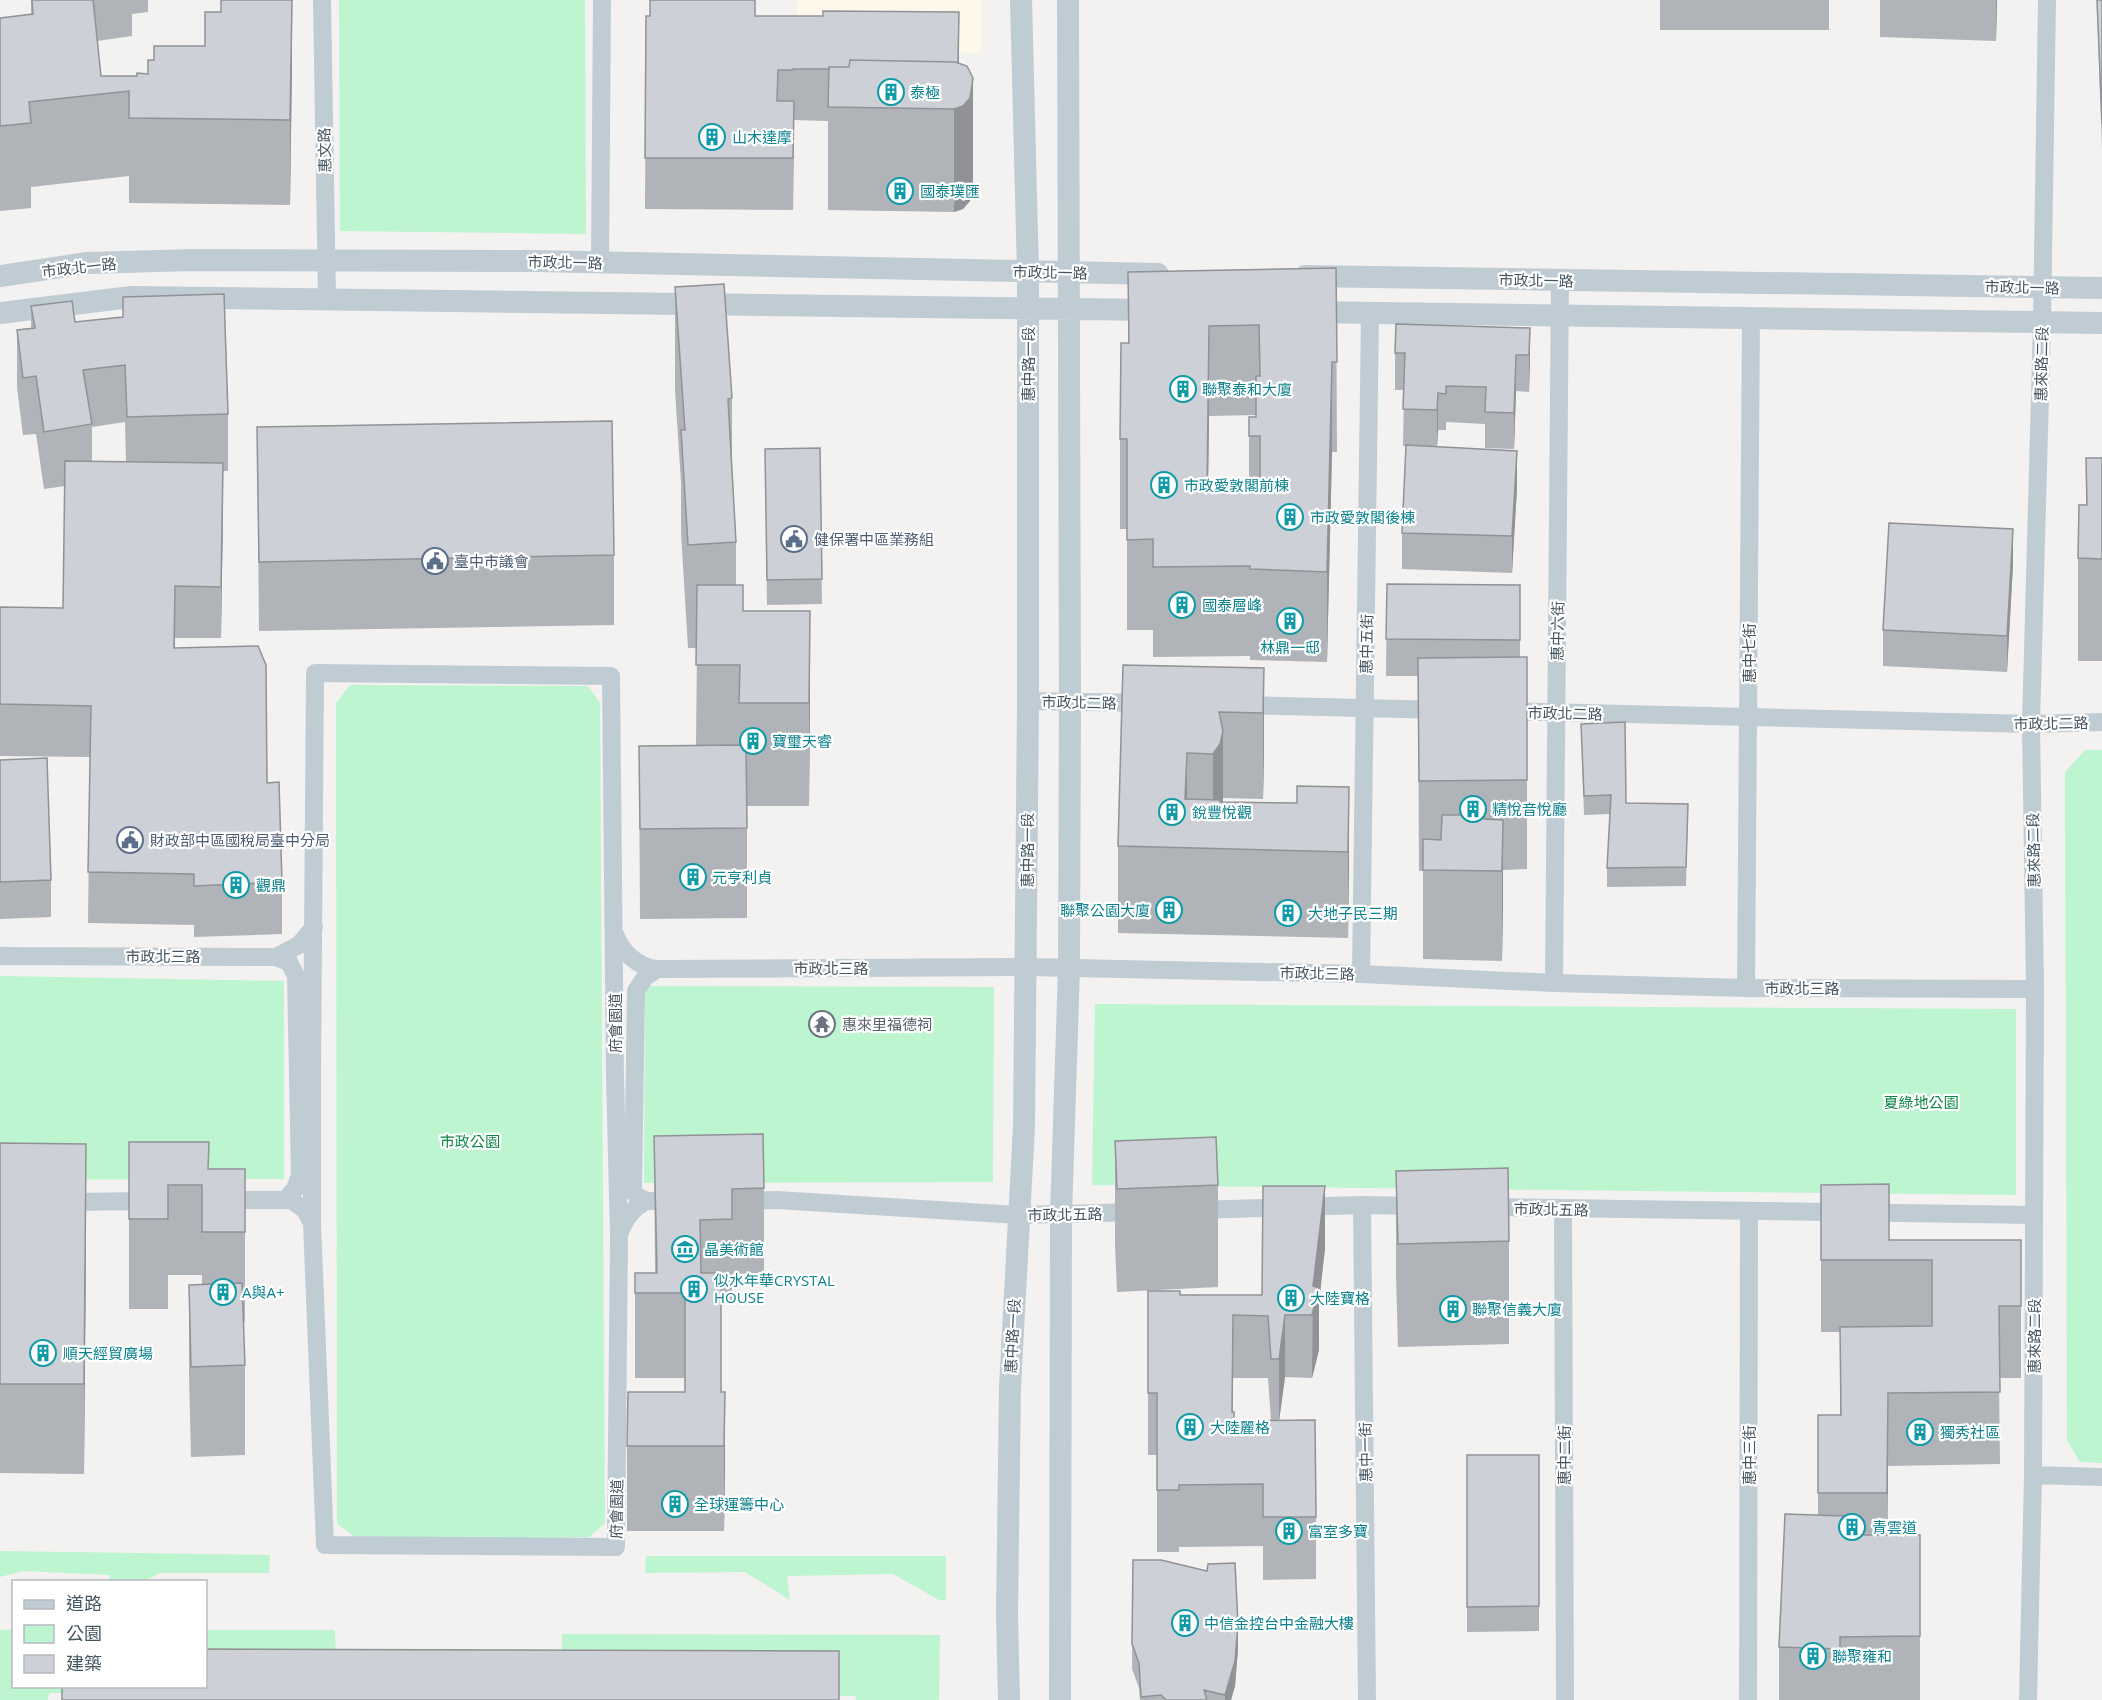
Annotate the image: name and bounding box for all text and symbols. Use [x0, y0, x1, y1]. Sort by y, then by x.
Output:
building icon: 泰極 [876, 77, 906, 107]
place label: 泰極 [910, 82, 940, 102]
building icon: 山木達摩 [697, 122, 727, 152]
street label: 惠文路 [314, 127, 334, 173]
place label: 山木達摩 [732, 127, 792, 147]
building icon: 國泰璞匯 [885, 176, 915, 206]
place label: 國泰璞匯 [920, 181, 980, 201]
street label: 市政北一路 [527, 251, 603, 273]
street label: 市政北一路 [41, 253, 117, 281]
street label: 市政北一路 [1012, 261, 1088, 283]
street label: 市政北一路 [1498, 269, 1574, 291]
street label: 市政北一路 [1984, 276, 2060, 298]
street label: 惠中路一段 [1018, 326, 1038, 402]
street label: 惠來路二段 [2030, 326, 2052, 402]
building icon: 聯聚泰和大廈 [1168, 374, 1198, 404]
place label: 聯聚泰和大廈 [1202, 379, 1292, 399]
building icon: 市政愛敦閣前棟 [1149, 470, 1179, 500]
place label: 市政愛敦閣前棟 [1184, 475, 1289, 495]
building icon: 市政愛敦閣後棟 [1275, 502, 1305, 532]
place label: 市政愛敦閣後棟 [1310, 507, 1415, 527]
public building icon: 健保署中區業務組 [779, 524, 809, 554]
place label: 健保署中區業務組 [814, 529, 934, 549]
public building icon: 臺中市議會 [420, 546, 450, 576]
place label: 臺中市議會 [454, 551, 529, 571]
building icon: 國泰層峰 [1167, 590, 1197, 620]
place label: 國泰層峰 [1202, 595, 1262, 615]
street label: 惠中六街 [1546, 601, 1568, 661]
building icon: 林鼎一邸 [1275, 606, 1305, 636]
street label: 惠中五街 [1355, 614, 1377, 674]
street label: 惠中七街 [1739, 623, 1759, 683]
place label: 林鼎一邸 [1260, 637, 1320, 657]
street label: 市政北二路 [1041, 691, 1117, 713]
street label: 市政北二路 [1527, 702, 1603, 724]
street label: 市政北二路 [2013, 712, 2089, 734]
building icon: 寶璽天睿 [738, 726, 768, 756]
place label: 寶璽天睿 [772, 731, 832, 751]
building icon: 精悅音悅廳 [1458, 794, 1488, 824]
building icon: 銳豐悅觀 [1157, 797, 1187, 827]
place label: 精悅音悅廳 [1492, 799, 1567, 819]
place label: 銳豐悅觀 [1192, 802, 1252, 822]
street label: 惠中路一段 [1017, 812, 1037, 888]
street label: 惠來路二段 [2022, 812, 2044, 888]
public building icon: 財政部中區國稅局臺中分局 [115, 825, 145, 855]
place label: 財政部中區國稅局臺中分局 [150, 830, 330, 850]
building icon: 元亨利貞 [678, 862, 708, 892]
place label: 元亨利貞 [712, 867, 772, 887]
building icon: 觀鼎 [221, 870, 251, 900]
place label: 觀鼎 [256, 875, 286, 895]
building icon: 聯聚公園大廈 [1154, 895, 1184, 925]
building icon: 大地子民三期 [1273, 898, 1303, 928]
place label: 聯聚公園大廈 [1060, 900, 1150, 920]
place label: 大地子民三期 [1308, 903, 1398, 923]
street label: 市政北三路 [125, 946, 201, 966]
street label: 市政北三路 [793, 958, 869, 978]
street label: 市政北三路 [1279, 962, 1355, 984]
street label: 市政北三路 [1764, 978, 1840, 998]
street label: 府會園道 [605, 993, 625, 1053]
temple icon: 惠來里福德祠 [807, 1009, 837, 1039]
place label: 惠來里福德祠 [842, 1014, 932, 1034]
park label: 夏綠地公園 [1883, 1092, 1959, 1112]
park label: 市政公園 [440, 1131, 500, 1151]
street label: 市政北五路 [1513, 1198, 1589, 1220]
street label: 市政北五路 [1027, 1203, 1103, 1225]
museum icon: 晶美術館 [670, 1234, 700, 1264]
place label: 晶美術館 [704, 1239, 764, 1259]
place label: 似水年華CRYSTAL HOUSE [714, 1270, 835, 1307]
building icon: 似水年華CRYSTAL HOUSE [679, 1274, 709, 1304]
building icon: A與A+ [208, 1277, 238, 1307]
place label: A與A+ [242, 1282, 285, 1302]
building icon: 大陸寶格 [1276, 1283, 1306, 1313]
place label: 大陸寶格 [1310, 1288, 1370, 1308]
building icon: 聯聚信義大廈 [1438, 1294, 1468, 1324]
street label: 惠中路一段 [1000, 1298, 1024, 1374]
street label: 惠來路二段 [2024, 1298, 2044, 1374]
place label: 聯聚信義大廈 [1472, 1299, 1562, 1319]
building icon: 順天經貿廣場 [28, 1338, 58, 1368]
place label: 順天經貿廣場 [63, 1343, 153, 1363]
building icon: 大陸麗格 [1175, 1412, 1205, 1442]
place label: 大陸麗格 [1210, 1417, 1270, 1437]
building icon: 獨秀社區 [1905, 1417, 1935, 1447]
street label: 惠中一街 [1354, 1422, 1376, 1482]
place label: 獨秀社區 [1940, 1422, 2000, 1442]
street label: 惠中二街 [1554, 1425, 1574, 1485]
street label: 惠中三街 [1739, 1425, 1759, 1485]
street label: 府會園道 [605, 1479, 627, 1539]
building icon: 全球運籌中心 [660, 1489, 690, 1519]
place label: 全球運籌中心 [694, 1494, 784, 1514]
building icon: 青雲道 [1837, 1512, 1867, 1542]
building icon: 富室多寶 [1274, 1516, 1304, 1546]
place label: 青雲道 [1872, 1517, 1917, 1537]
place label: 富室多寶 [1308, 1521, 1368, 1541]
legend [12, 1580, 207, 1688]
text: 道路 [66, 1591, 102, 1615]
building icon: 中信金控台中金融大樓 [1170, 1608, 1200, 1638]
place label: 中信金控台中金融大樓 [1204, 1613, 1354, 1633]
text: 公園 [66, 1621, 102, 1645]
building icon: 聯聚雍和 [1798, 1641, 1828, 1671]
place label: 聯聚雍和 [1832, 1646, 1892, 1666]
text: 建築 [66, 1651, 102, 1675]

